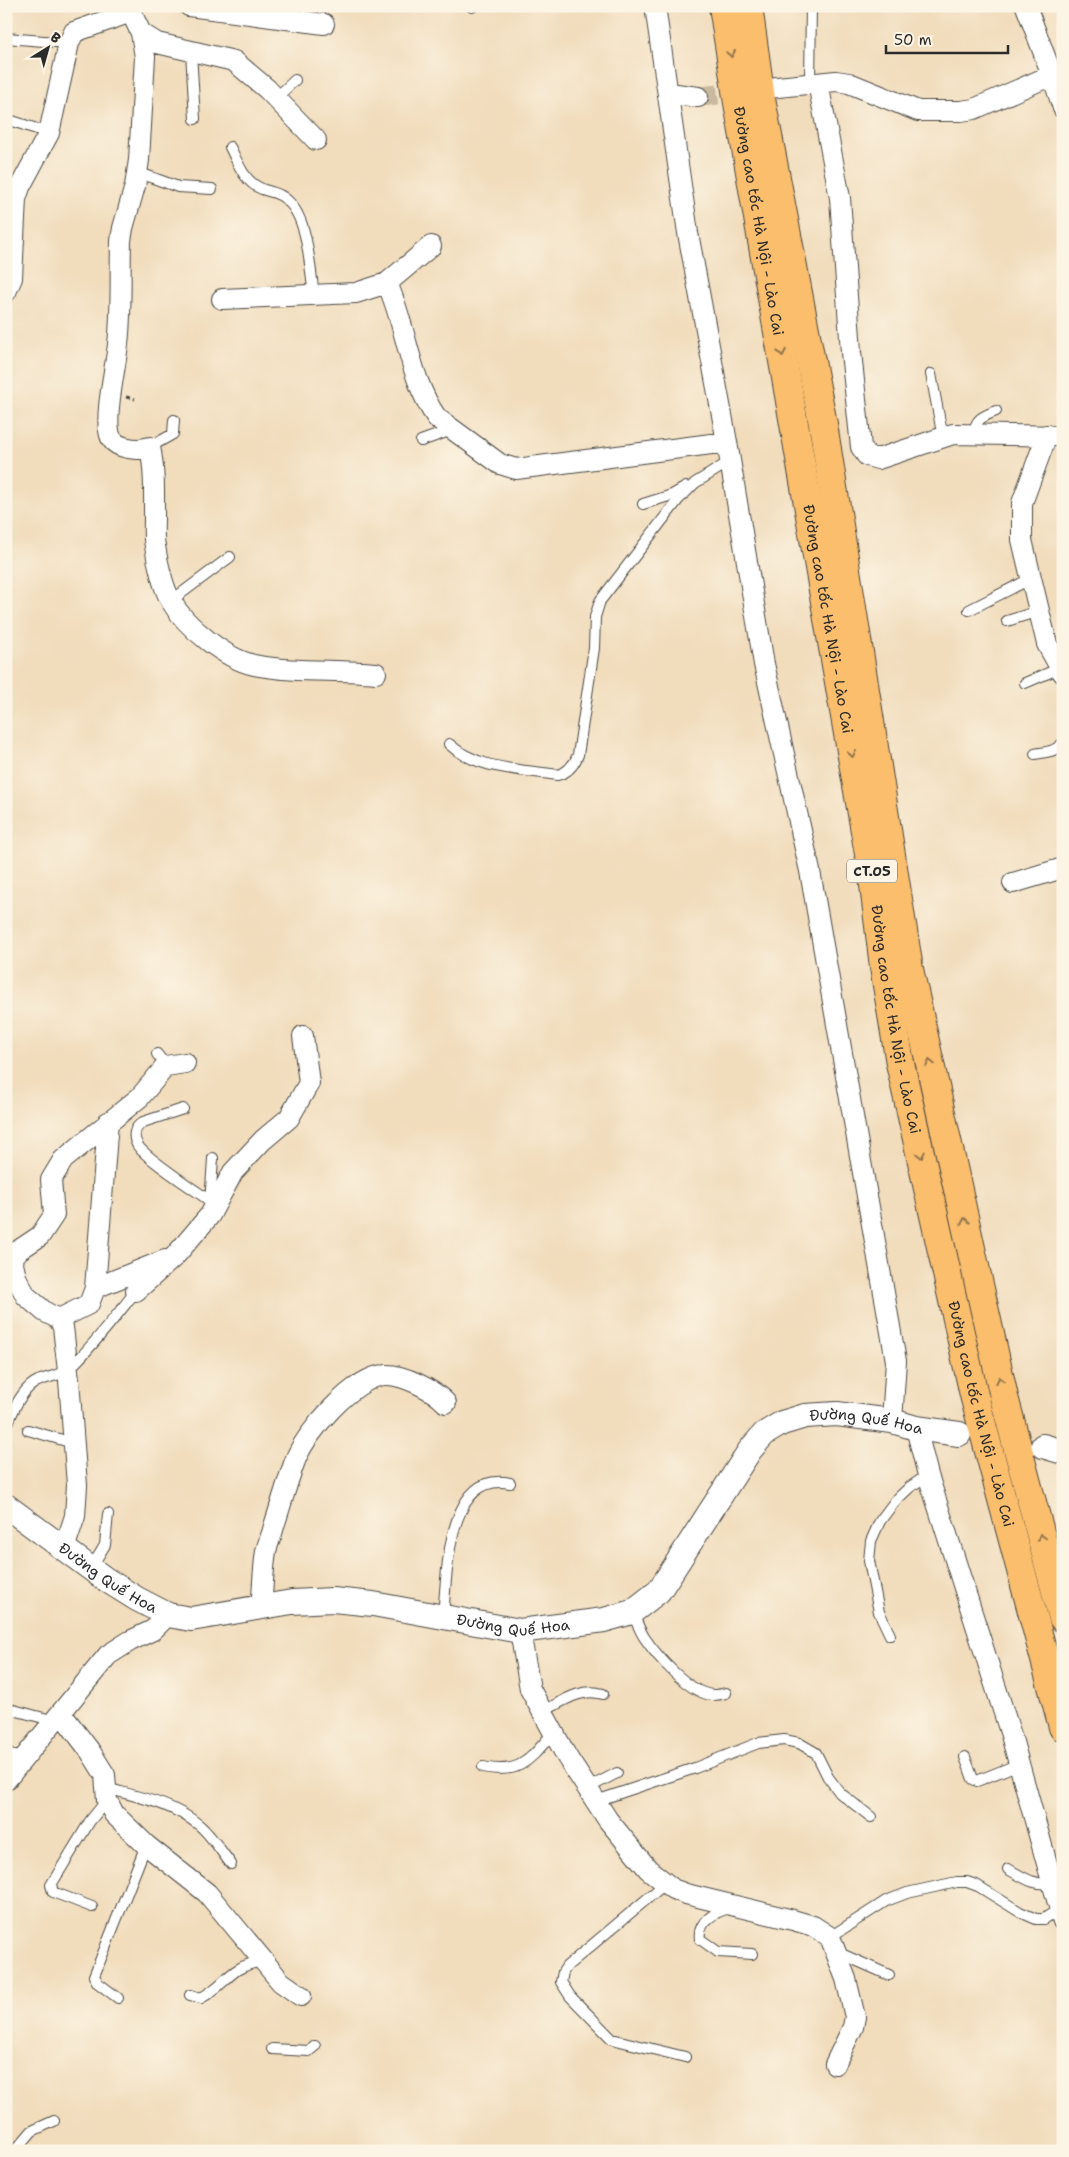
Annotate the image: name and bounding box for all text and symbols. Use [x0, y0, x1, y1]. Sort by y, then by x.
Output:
north arrow [22, 22, 72, 72]
scale bar [886, 22, 1009, 54]
text: B [47, 28, 65, 48]
text: 50 m [894, 30, 932, 50]
one-way arrow [725, 50, 735, 59]
street label: Đường cao tốc Hà Nội - Lào Cai [729, 105, 788, 337]
one-way arrow [776, 348, 786, 357]
street label: Đường cao tốc Hà Nội - Lào Cai [798, 503, 858, 735]
one-way arrow [846, 750, 856, 758]
road number: CT.05 [847, 859, 897, 882]
street label: Đường cao tốc Hà Nội - Lào Cai [866, 904, 925, 1136]
one-way arrow [925, 1058, 936, 1067]
one-way arrow [915, 1151, 926, 1160]
one-way arrow [960, 1217, 971, 1226]
street label: Đường cao tốc Hà Nội - Lào Cai [943, 1299, 1019, 1529]
one-way arrow [995, 1375, 1006, 1384]
street label: Đường Quế Hoa [809, 1404, 924, 1439]
one-way arrow [1037, 1534, 1047, 1542]
street label: Đường Quế Hoa [55, 1538, 161, 1618]
street label: Đường Quế Hoa [455, 1610, 572, 1641]

